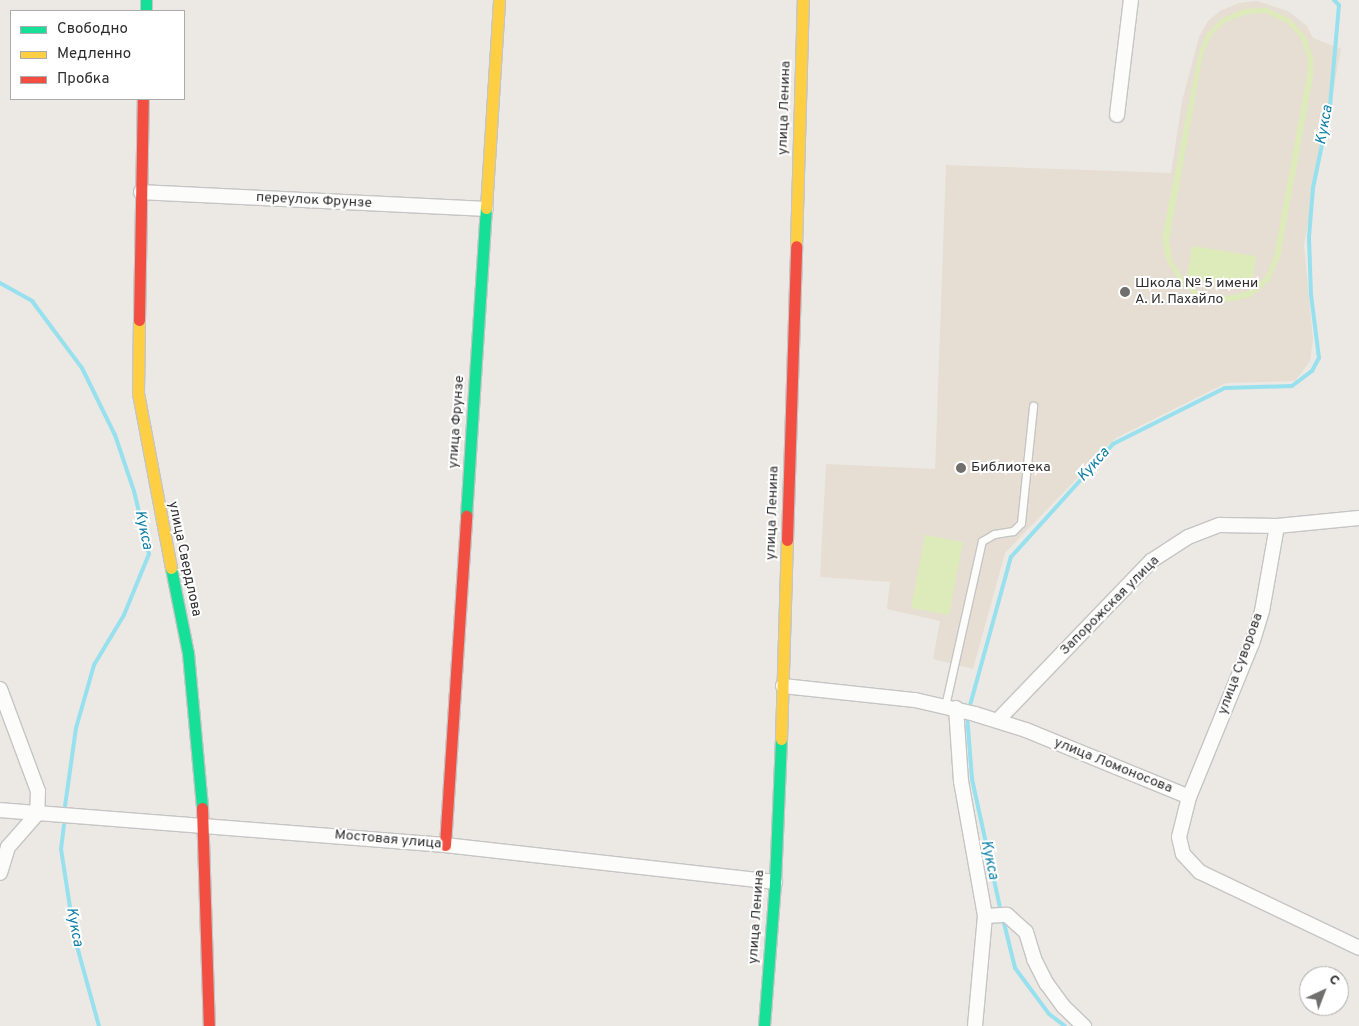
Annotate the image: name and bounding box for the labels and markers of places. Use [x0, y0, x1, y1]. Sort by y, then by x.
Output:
place label: Школа № 5 имени А. И. Пахайло [1135, 276, 1258, 308]
marker: Школа № 5 имени А. И. Пахайло [1119, 286, 1131, 298]
place label: Библиотека [971, 460, 1051, 476]
marker: Библиотека [955, 462, 967, 474]

